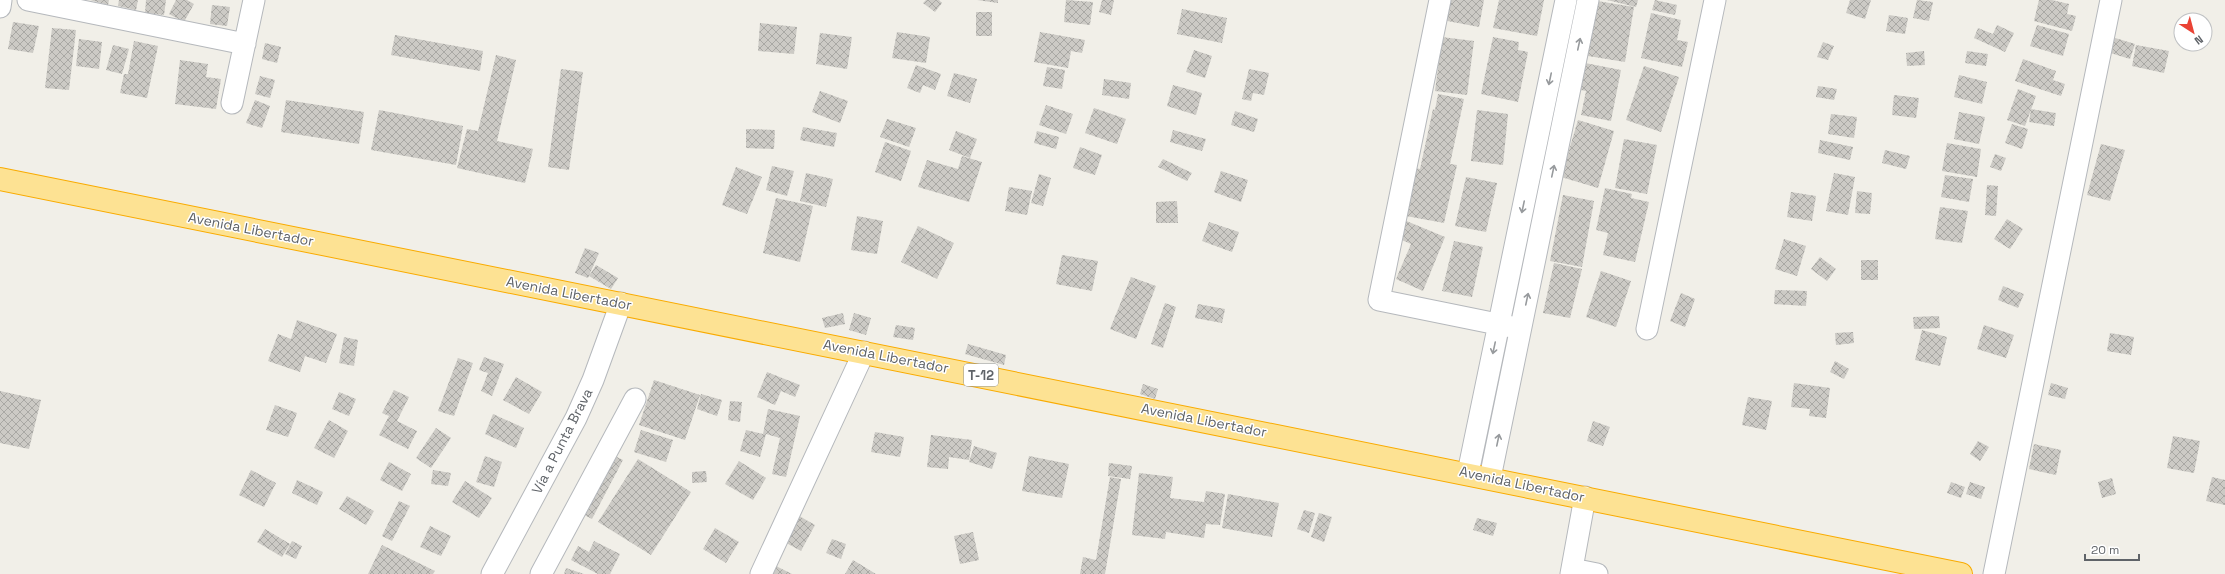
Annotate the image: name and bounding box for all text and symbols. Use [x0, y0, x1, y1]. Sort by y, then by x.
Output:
north arrow [2173, 12, 2213, 52]
text: N [2192, 32, 2206, 48]
one-way arrow [1576, 38, 1584, 51]
one-way arrow [1545, 72, 1553, 85]
one-way arrow [1549, 165, 1557, 178]
one-way arrow [1519, 200, 1527, 213]
street label: Avenida Libertador [187, 208, 315, 250]
street label: Avenida Libertador [505, 272, 633, 314]
one-way arrow [1523, 293, 1531, 306]
street label: Avenida Libertador [822, 335, 950, 377]
one-way arrow [1490, 341, 1498, 354]
road number: T-12 [964, 364, 998, 386]
street label: Vía a Punta Brava [528, 385, 596, 497]
street label: Avenida Libertador [1140, 399, 1268, 441]
one-way arrow [1494, 434, 1502, 447]
street label: Avenida Libertador [1458, 462, 1586, 506]
scale bar [2085, 536, 2139, 562]
text: 20 m [2091, 542, 2119, 558]

